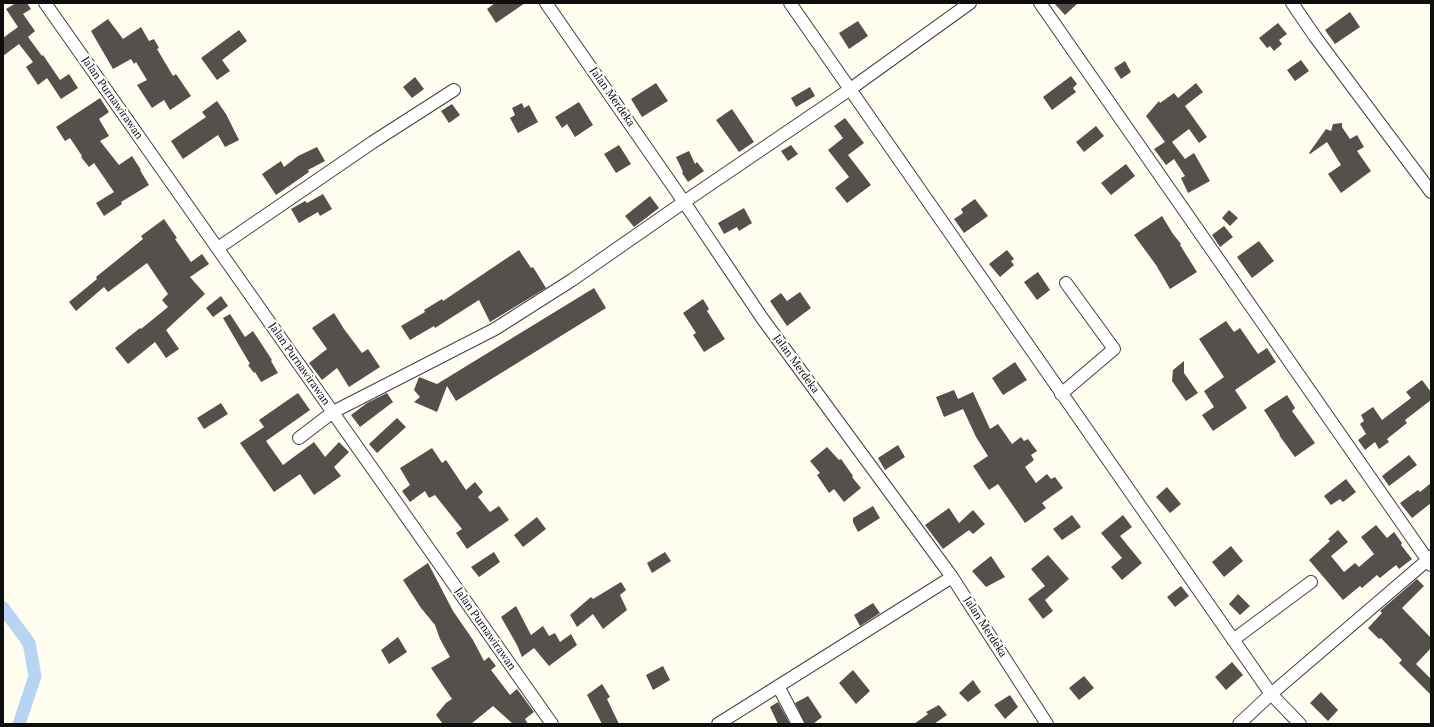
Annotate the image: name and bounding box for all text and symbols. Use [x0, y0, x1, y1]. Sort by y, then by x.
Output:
street label: Jalan Purnawirawan [79, 54, 145, 142]
street label: Jalan Merdeka [587, 65, 637, 129]
street label: Jalan Purnawirawan [266, 320, 332, 408]
street label: Jalan Merdeka [770, 332, 822, 396]
street label: Jalan Purnawirawan [452, 585, 518, 673]
street label: Jalan Merdeka [961, 594, 1009, 660]

